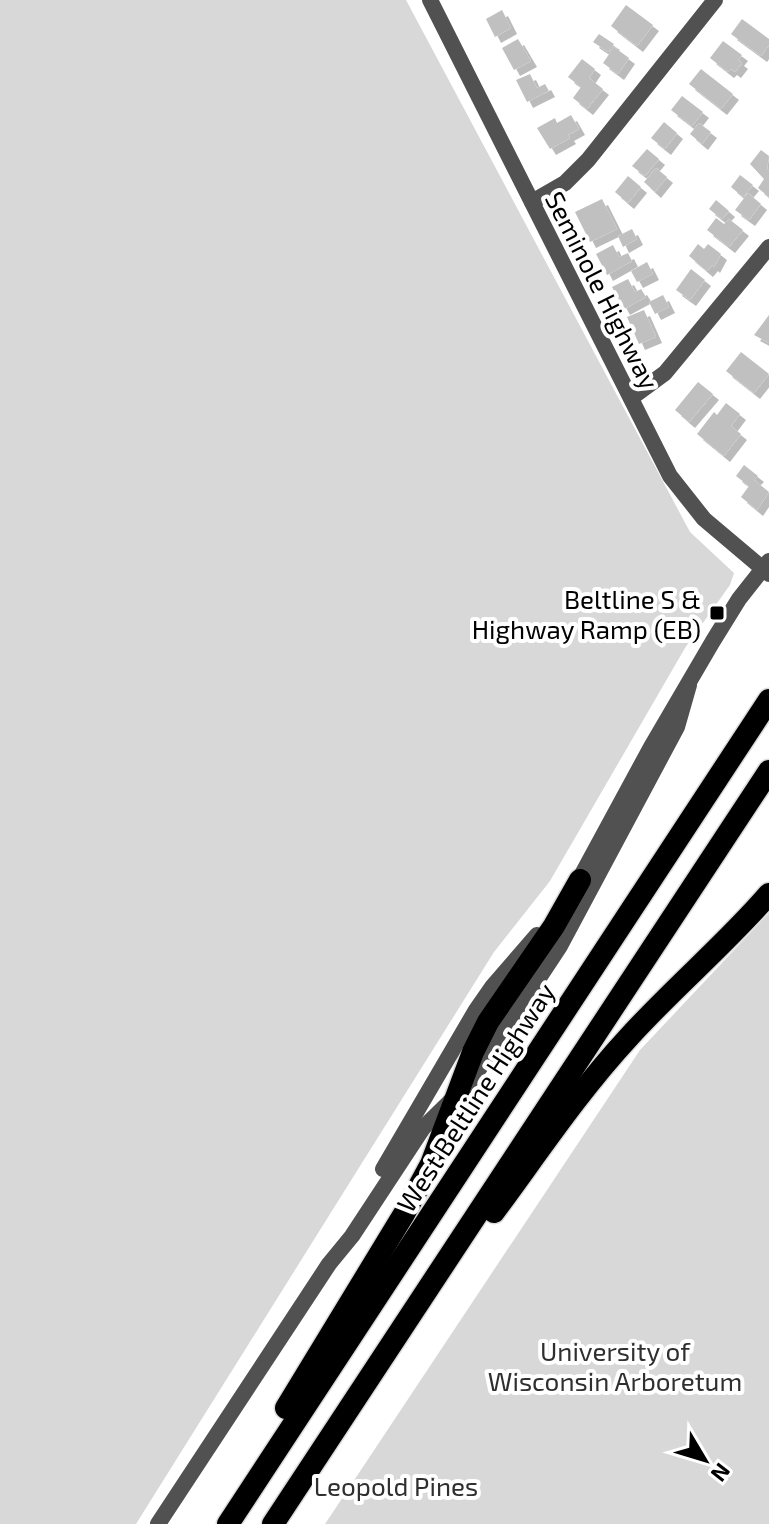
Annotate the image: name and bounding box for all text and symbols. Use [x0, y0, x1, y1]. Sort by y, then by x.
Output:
street label: Seminole Highway [540, 186, 666, 394]
place label: Beltline S & Highway Ramp (EB) [472, 583, 701, 644]
marker: Beltline S & Highway Ramp (EB) [708, 604, 726, 622]
street label: West Beltline Highway [389, 977, 561, 1217]
park label: University of Wisconsin Arboretum [488, 1335, 742, 1396]
north arrow [665, 1420, 745, 1500]
text: N [706, 1459, 737, 1487]
park label: Leopold Pines [314, 1470, 478, 1501]

